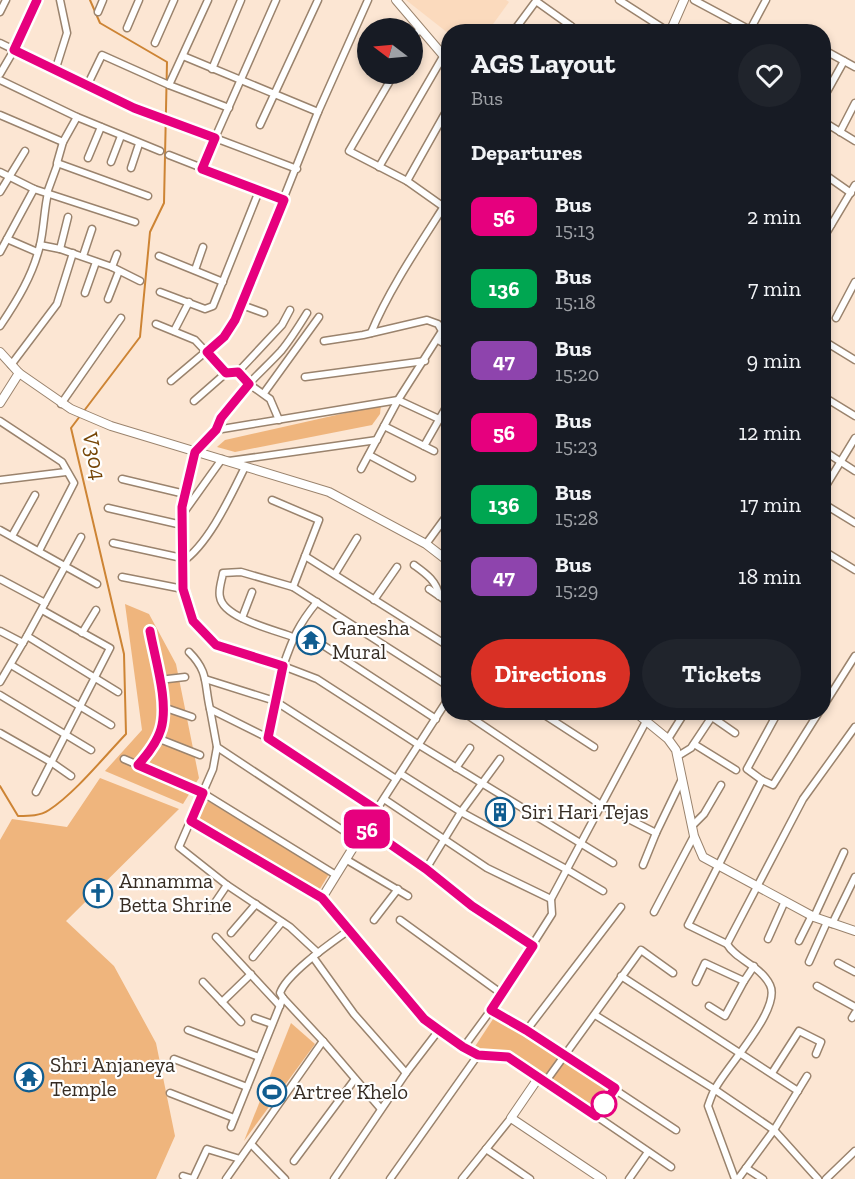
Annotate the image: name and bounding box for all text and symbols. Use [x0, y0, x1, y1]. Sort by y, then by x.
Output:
north arrow [357, 18, 423, 84]
map controls [357, 18, 423, 84]
button: heart [738, 44, 801, 107]
text: AGS Layout [471, 47, 615, 80]
text: Bus [471, 86, 503, 110]
text: Departures [471, 139, 582, 166]
text: Bus [555, 191, 592, 218]
text: 2 min [747, 203, 801, 230]
text: 56 [493, 204, 515, 229]
text: 15:13 [555, 218, 595, 242]
text: Bus [555, 263, 592, 290]
text: 7 min [748, 275, 801, 302]
text: 136 [489, 276, 519, 301]
text: 15:18 [555, 290, 596, 314]
text: Bus [555, 335, 592, 362]
text: 9 min [747, 347, 801, 374]
text: 47 [493, 348, 515, 373]
text: 15:20 [555, 362, 599, 386]
text: Bus [555, 407, 592, 434]
text: 12 min [738, 419, 801, 446]
text: 56 [493, 420, 515, 445]
water label: V304 [77, 430, 112, 483]
text: 15:23 [555, 434, 598, 458]
text: Bus [555, 479, 592, 506]
text: 17 min [740, 491, 801, 518]
text: 136 [489, 492, 519, 517]
text: 15:28 [555, 506, 598, 530]
text: Bus [555, 551, 592, 578]
text: 18 min [738, 563, 801, 590]
text: 47 [493, 564, 515, 589]
text: 15:29 [555, 578, 598, 602]
place label: Ganesha Mural [332, 615, 410, 664]
temple icon: Ganesha Mural [295, 624, 327, 656]
button: Directions [471, 639, 630, 708]
button: Tickets [642, 639, 801, 708]
building icon: Siri Hari Tejas [484, 796, 516, 828]
place label: Siri Hari Tejas [521, 799, 649, 825]
line badge: 56 [340, 810, 394, 848]
text: 56 [356, 817, 378, 842]
place label: Annamma Betta Shrine [119, 868, 232, 917]
church icon: Annamma Betta Shrine [82, 877, 114, 909]
place label: Shri Anjaneya Temple [50, 1052, 175, 1101]
temple icon: Shri Anjaneya Temple [13, 1061, 45, 1093]
sports icon: Artree Khelo [256, 1076, 288, 1108]
place label: Artree Khelo [293, 1079, 408, 1104]
unlabelled marker [591, 1091, 617, 1117]

